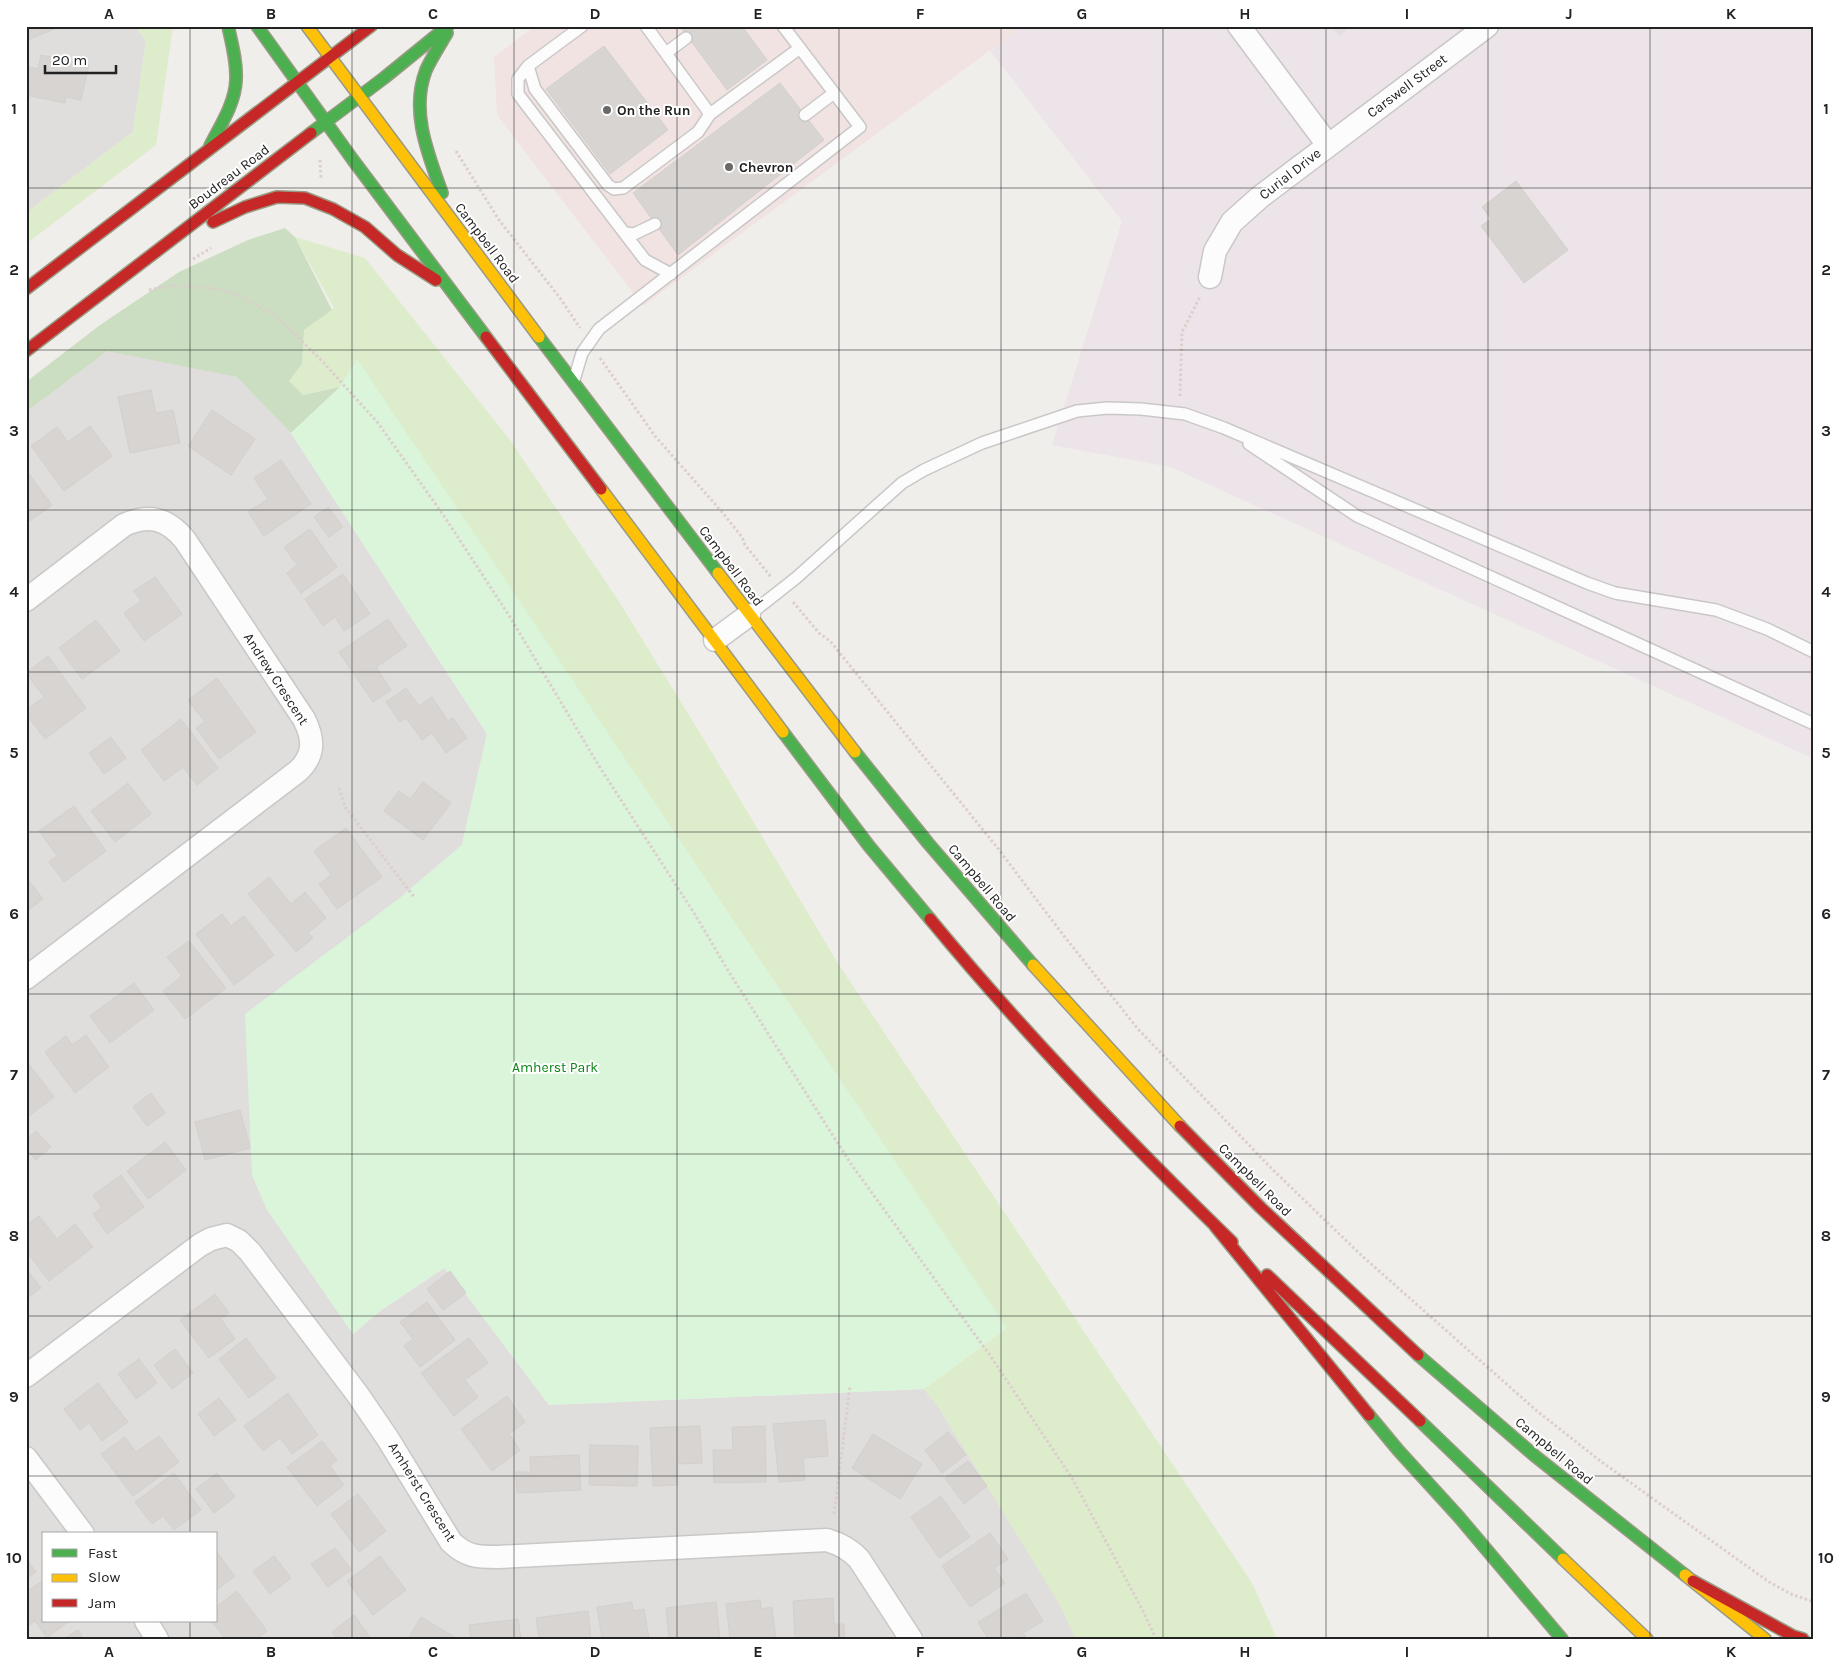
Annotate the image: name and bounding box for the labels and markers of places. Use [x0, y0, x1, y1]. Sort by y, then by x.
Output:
place label: On the Run [617, 102, 691, 119]
marker: On the Run [601, 104, 613, 116]
place label: Chevron [739, 159, 793, 176]
marker: Chevron [723, 161, 735, 173]

